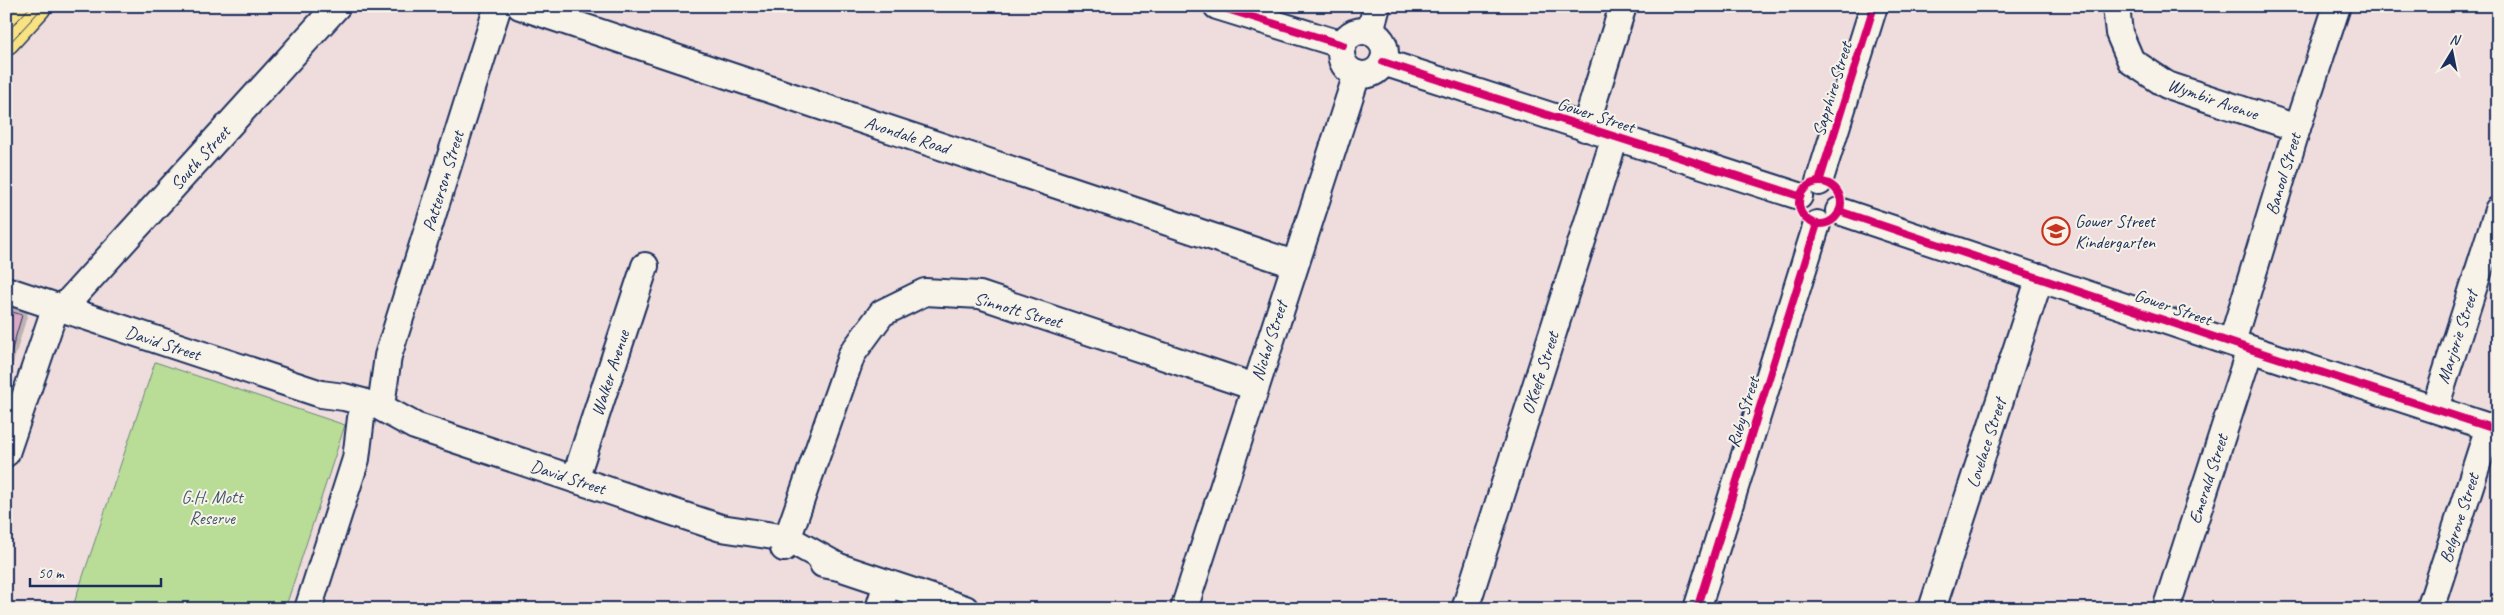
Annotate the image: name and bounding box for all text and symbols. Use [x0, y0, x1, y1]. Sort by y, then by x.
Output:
north arrow [2426, 28, 2476, 78]
text: N [2448, 31, 2462, 49]
street label: Sapphire Street [1807, 37, 1857, 139]
street label: Wymbir Avenue [2165, 73, 2262, 125]
street label: Gower Street [1555, 92, 1639, 138]
street label: Avondale Road [862, 111, 955, 160]
street label: South Street [165, 120, 236, 195]
street label: Patterson Street [417, 126, 469, 234]
street label: Banool Street [2260, 129, 2306, 218]
place label: Gower Street Kindergarten [2075, 210, 2157, 253]
school or university icon: Gower Street Kindergarten [2041, 216, 2071, 246]
street label: Gower Street [2132, 284, 2216, 331]
street label: Marjorie Street [2432, 285, 2483, 386]
street label: Sinnott Street [972, 287, 1066, 334]
street label: Nichol Street [1246, 296, 1293, 383]
street label: David Street [123, 321, 205, 366]
street label: Walker Avenue [586, 326, 634, 418]
street label: O'Keefe Street [1516, 327, 1564, 417]
street label: Ruby Street [1722, 372, 1765, 450]
street label: Lovelace Street [1961, 393, 2012, 490]
street label: Emerald Street [2183, 430, 2233, 526]
street label: David Street [528, 455, 610, 500]
street label: Belgrove Street [2434, 469, 2484, 565]
park label: G.H. Mott Reserve [181, 486, 245, 529]
scale bar [30, 555, 161, 587]
text: 50 m [38, 564, 65, 583]

